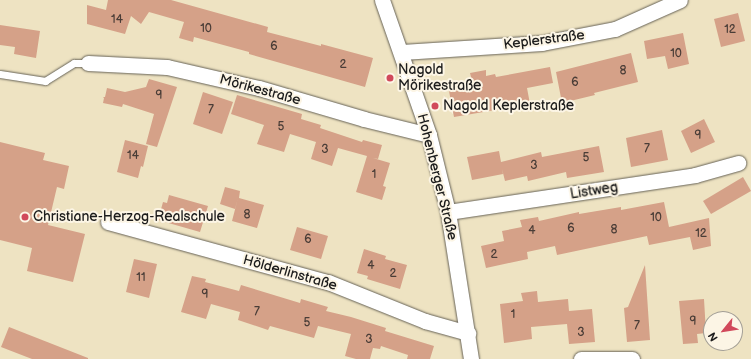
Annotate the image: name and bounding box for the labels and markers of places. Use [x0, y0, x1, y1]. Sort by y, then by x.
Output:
place label: Nagold Mörikestraße [398, 62, 481, 94]
marker: Nagold Mörikestraße [385, 73, 395, 83]
place label: Nagold Keplerstraße [443, 98, 574, 114]
marker: Nagold Keplerstraße [430, 101, 440, 111]
place label: Christiane-Herzog-Realschule [33, 209, 225, 225]
marker: Christiane-Herzog-Realschule [20, 212, 30, 222]

